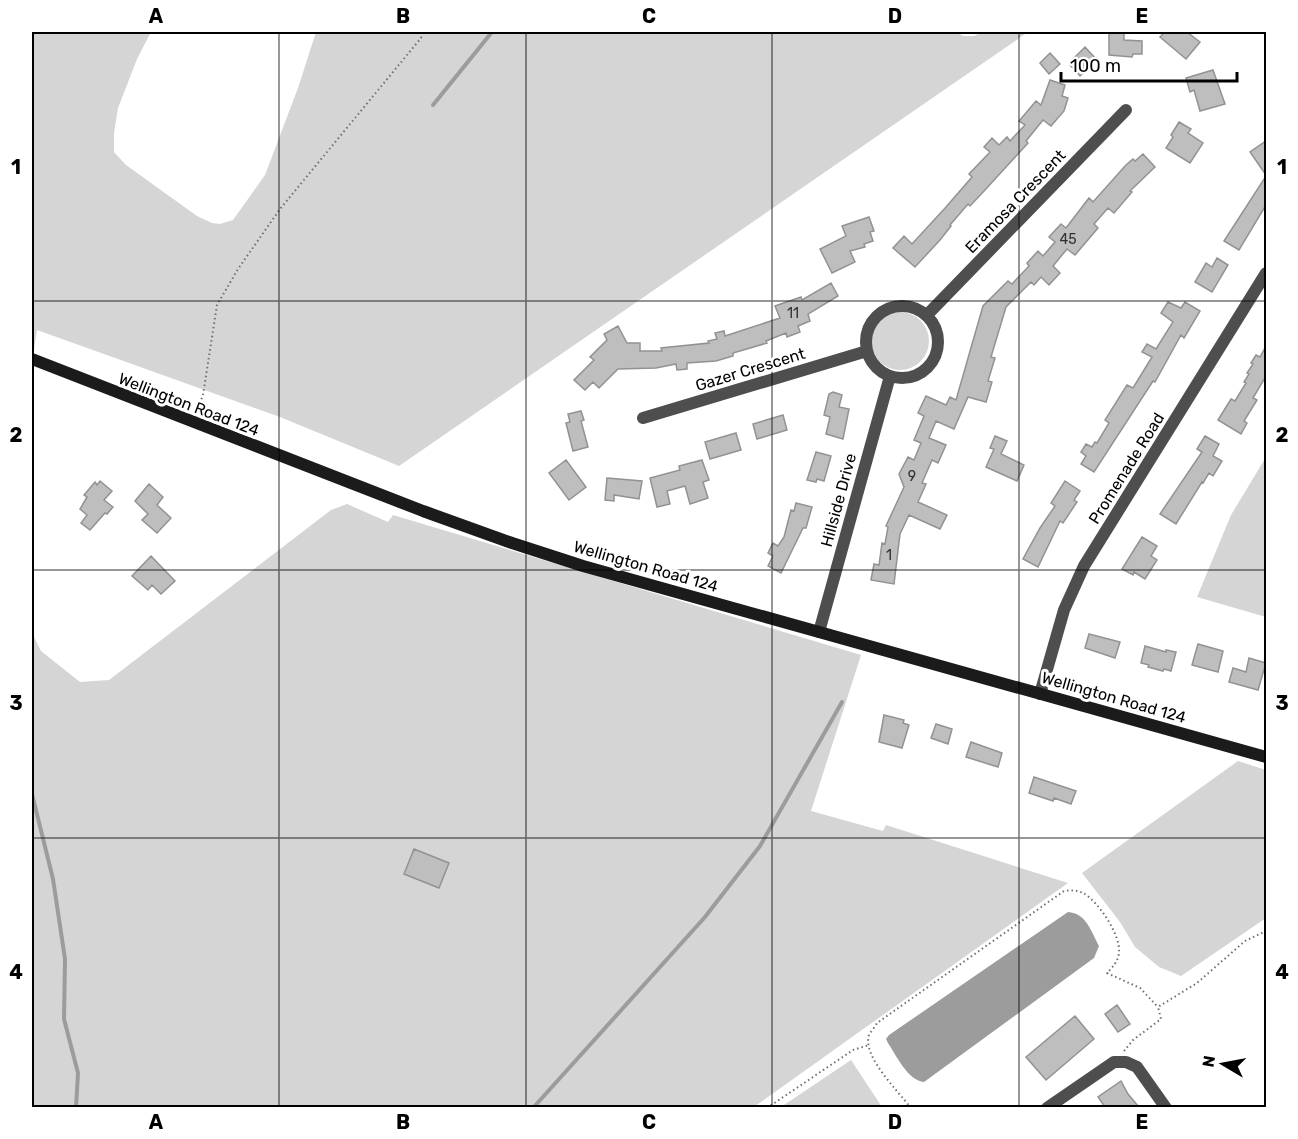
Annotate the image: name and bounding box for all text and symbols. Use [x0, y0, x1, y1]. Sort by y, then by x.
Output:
text: A [149, 4, 164, 28]
text: B [396, 4, 410, 28]
text: C [642, 4, 656, 28]
text: D [888, 4, 902, 28]
text: E [1136, 4, 1148, 28]
scale bar [1061, 45, 1236, 83]
text: 100 m [1070, 55, 1121, 77]
street label: Eramosa Crescent [961, 146, 1069, 257]
text: 1 [11, 155, 21, 179]
text: 1 [1277, 155, 1287, 179]
house number: 45 [1059, 231, 1077, 248]
house number: 11 [787, 305, 799, 322]
street label: Gazer Crescent [693, 344, 807, 395]
street label: Wellington Road 124 [116, 369, 262, 440]
street label: Promenade Road [1085, 409, 1168, 527]
text: 2 [10, 423, 23, 447]
text: 2 [1276, 423, 1289, 447]
street label: Hillside Drive [817, 451, 860, 549]
house number: 9 [908, 468, 916, 485]
street label: Wellington Road 124 [572, 537, 720, 596]
house number: 1 [886, 547, 892, 564]
street label: Wellington Road 124 [1040, 668, 1188, 727]
text: 3 [9, 691, 23, 715]
text: 3 [1275, 691, 1289, 715]
text: 4 [9, 960, 23, 984]
text: 4 [1275, 960, 1289, 984]
north arrow [1193, 1034, 1253, 1094]
text: N [1198, 1054, 1219, 1069]
text: A [149, 1110, 164, 1134]
text: B [396, 1110, 410, 1134]
text: C [642, 1110, 656, 1134]
text: D [888, 1110, 902, 1134]
text: E [1136, 1110, 1148, 1134]

